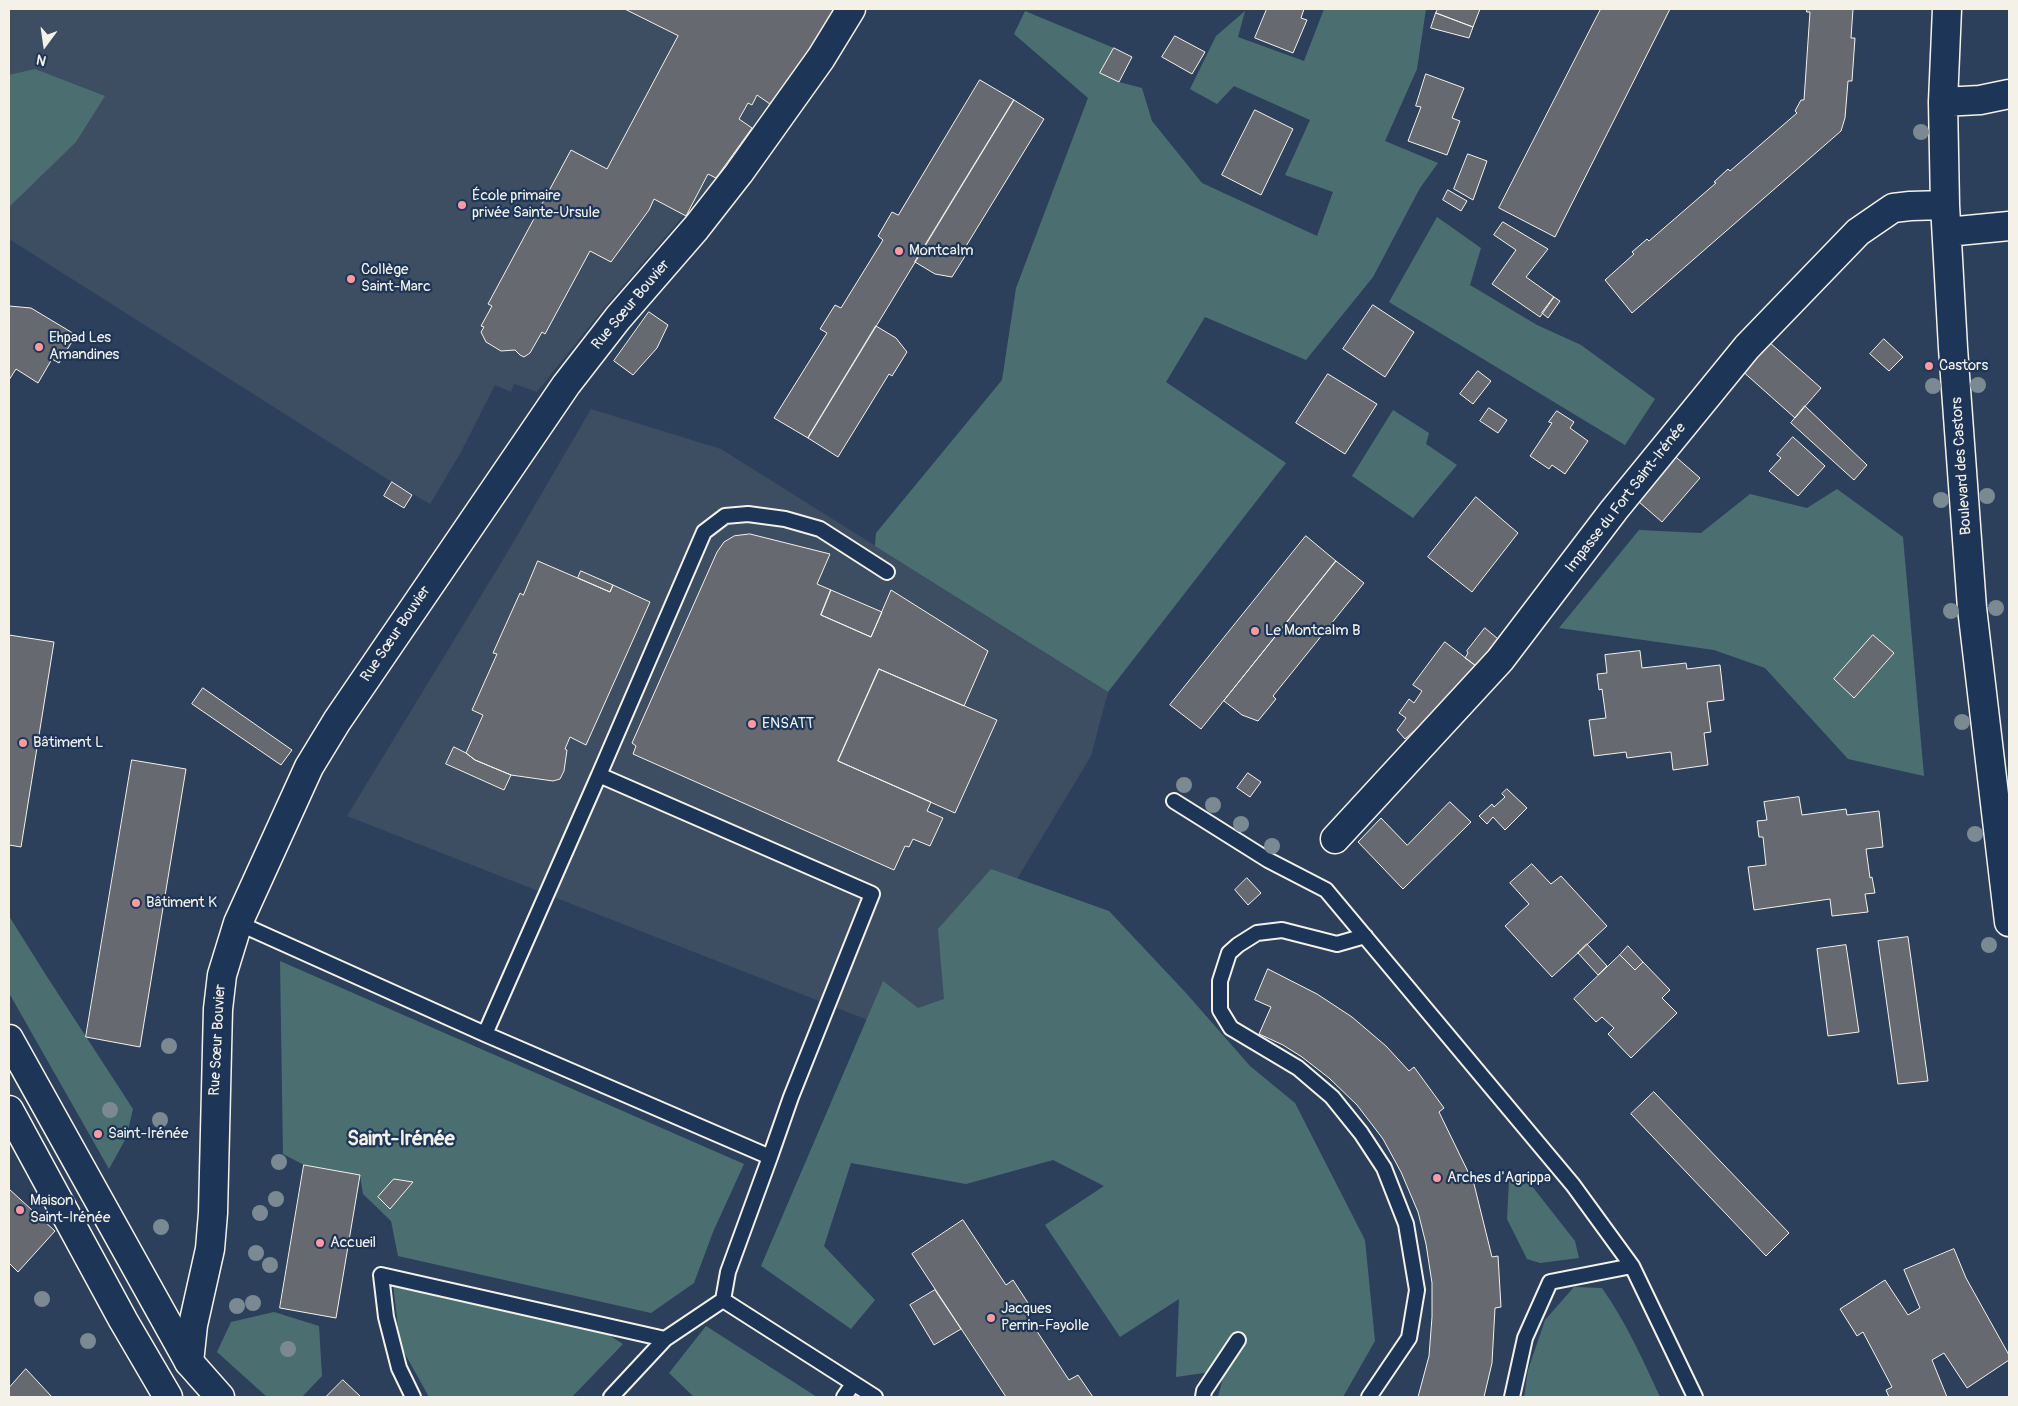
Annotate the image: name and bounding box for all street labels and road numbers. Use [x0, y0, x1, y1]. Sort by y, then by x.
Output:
street label: Rue Sœur Bouvier [588, 256, 674, 354]
street label: Boulevard des Castors [1948, 396, 1976, 536]
street label: Impasse du Fort Saint-Irénée [1562, 419, 1690, 577]
street label: Rue Sœur Bouvier [357, 583, 435, 685]
street label: Rue Sœur Bouvier [206, 984, 230, 1096]

